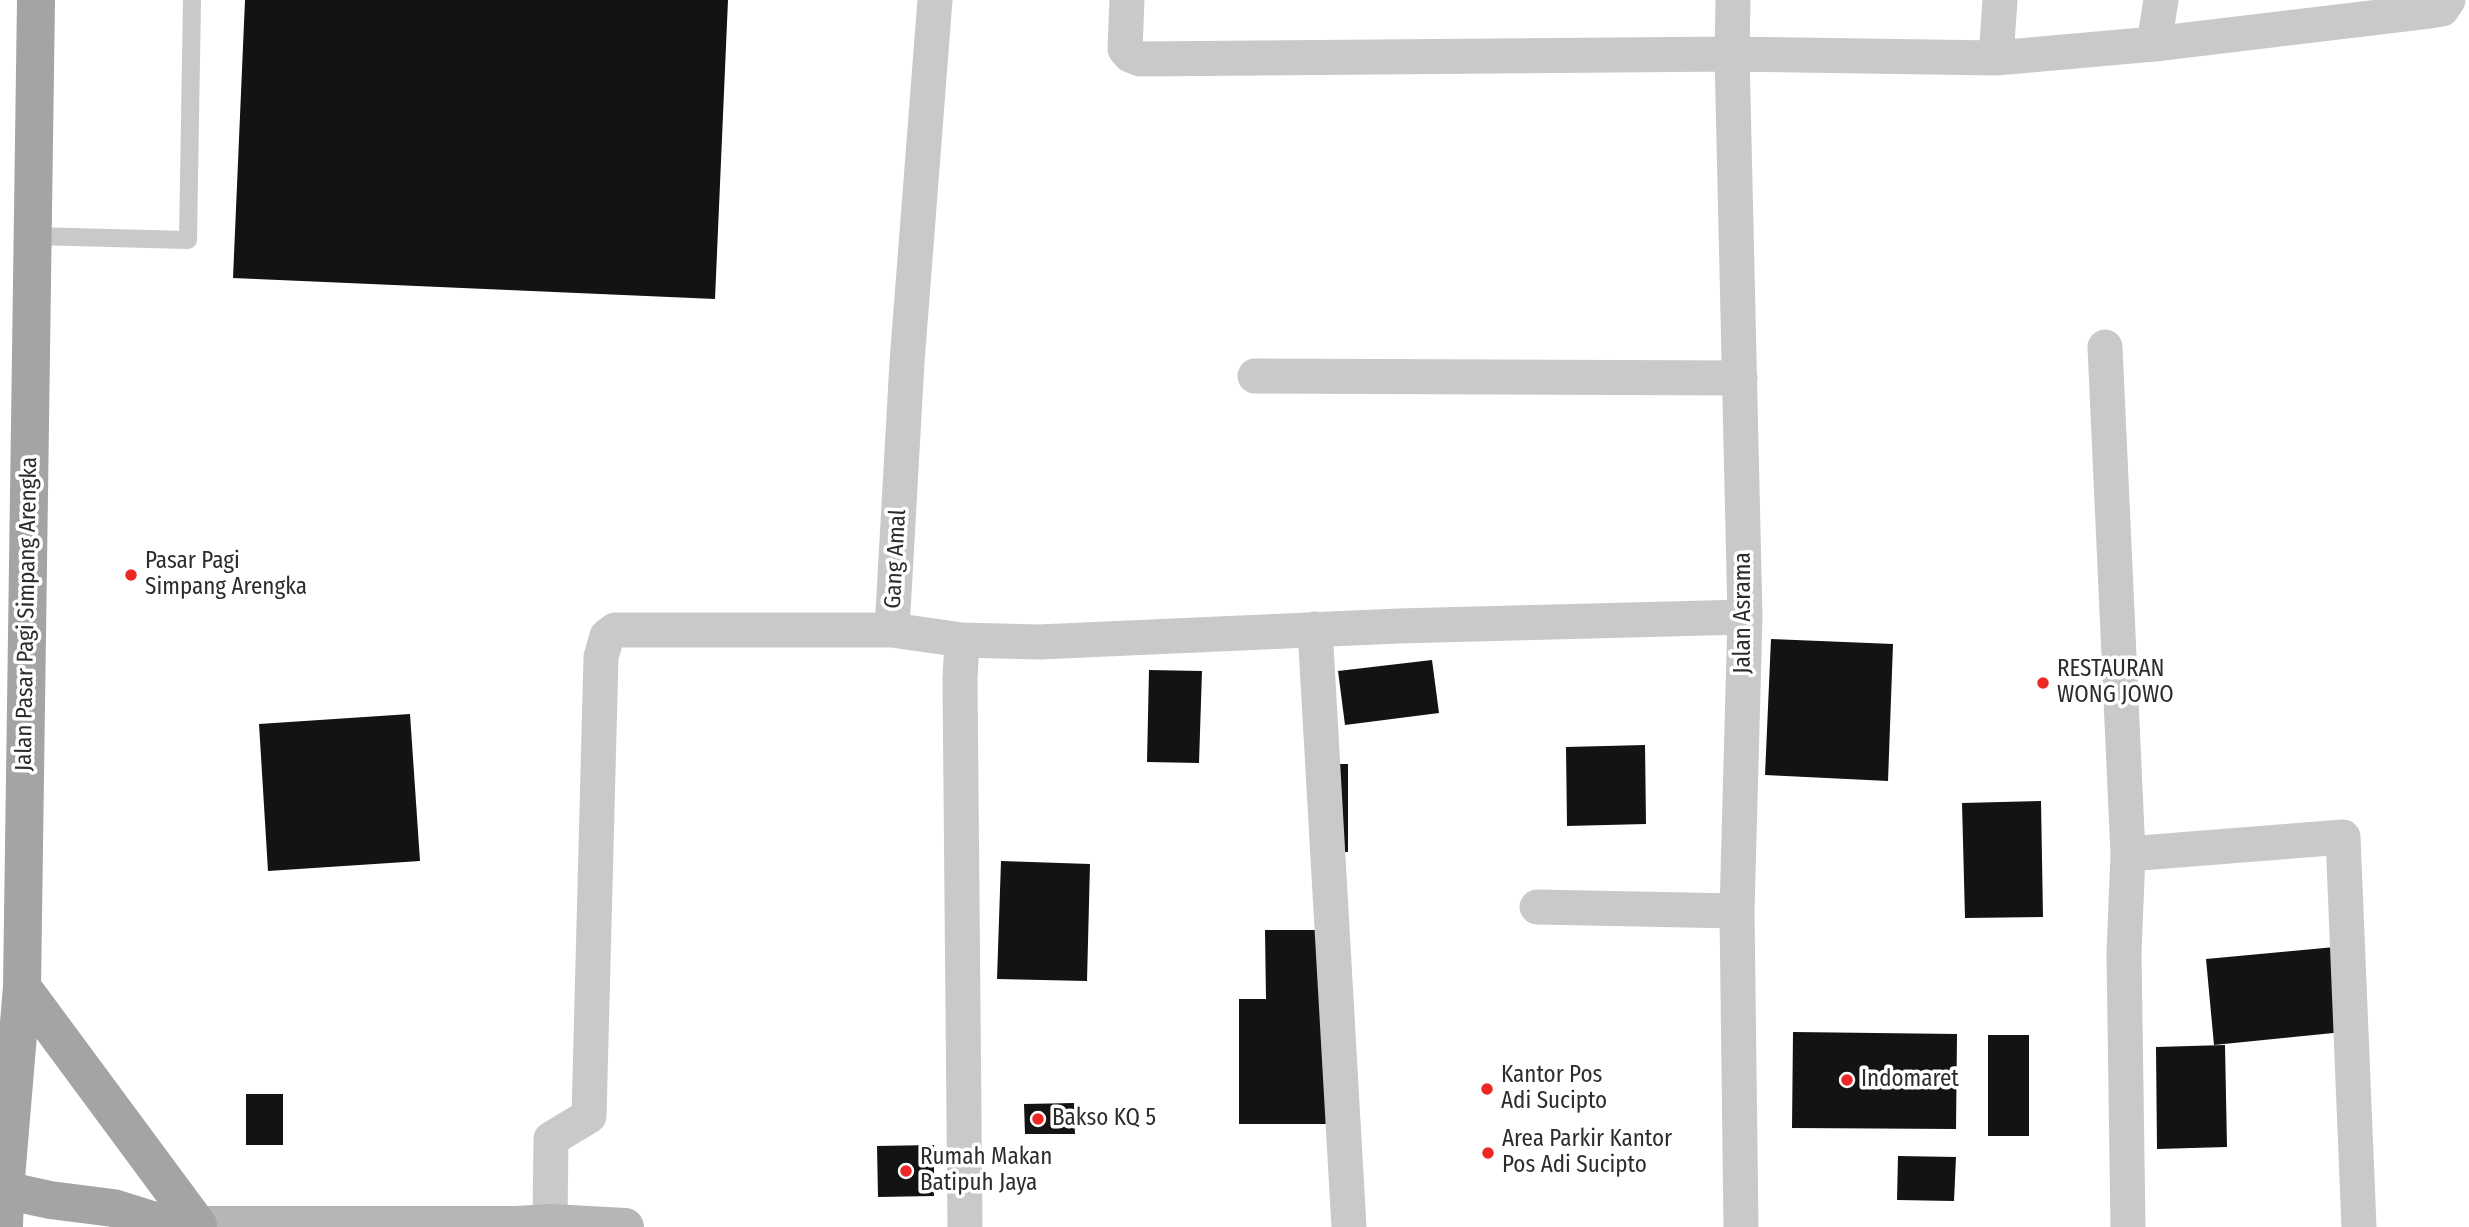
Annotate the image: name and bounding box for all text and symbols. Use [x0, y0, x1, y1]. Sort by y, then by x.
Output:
street label: Jalan Pasar Pagi Simpang Arengka [10, 457, 44, 771]
street label: Gang Amal [880, 509, 912, 609]
place label: Pasar Pagi Simpang Arengka [145, 548, 307, 602]
street label: Jalan Asrama [1730, 552, 1758, 674]
marker: Pasar Pagi Simpang Arengka [123, 567, 139, 583]
place label: RESTAURAN WONG JOWO [2057, 656, 2174, 710]
marker: RESTAURAN WONG JOWO [2035, 675, 2051, 691]
place label: Kantor Pos Adi Sucipto [1501, 1062, 1607, 1116]
place label: Indomaret [1861, 1066, 1959, 1094]
marker: Indomaret [1839, 1072, 1855, 1088]
marker: Kantor Pos Adi Sucipto [1479, 1081, 1495, 1097]
place label: Bakso KQ 5 [1052, 1105, 1156, 1133]
marker: Bakso KQ 5 [1030, 1111, 1046, 1127]
place label: Area Parkir Kantor Pos Adi Sucipto [1502, 1126, 1672, 1180]
place label: Rumah Makan Batipuh Jaya [920, 1144, 1052, 1198]
marker: Area Parkir Kantor Pos Adi Sucipto [1480, 1145, 1496, 1161]
marker: Rumah Makan Batipuh Jaya [898, 1163, 914, 1179]

